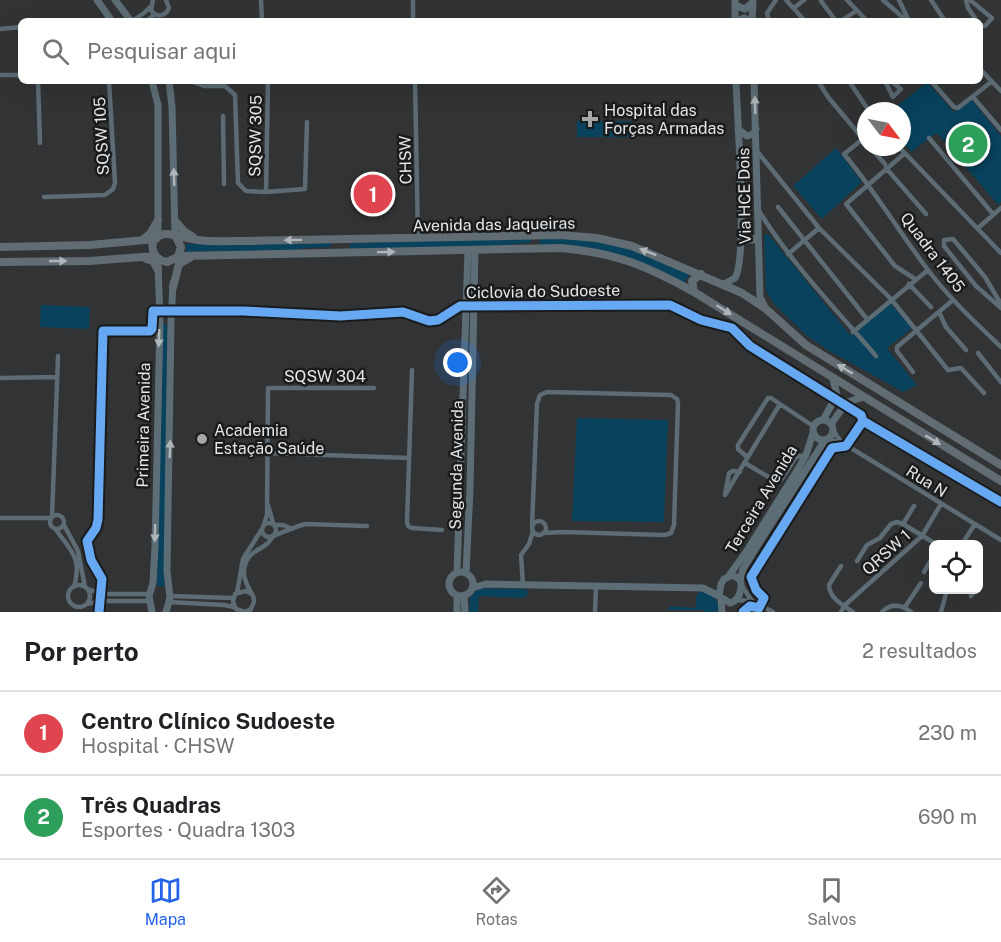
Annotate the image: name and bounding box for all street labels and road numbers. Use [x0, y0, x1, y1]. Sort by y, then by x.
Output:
street label: SQSW 305 [245, 95, 266, 177]
street label: SQSW 105 [90, 96, 113, 176]
street label: CHSW [396, 135, 415, 185]
street label: Via HCE Dois [734, 147, 755, 245]
street label: Quadra 1405 [896, 209, 969, 296]
street label: Avenida das Jaqueiras [412, 214, 576, 235]
street label: Ciclovia do Sudoeste [466, 281, 620, 302]
street label: Primeira Avenida [133, 362, 154, 488]
street label: SQSW 304 [284, 367, 366, 386]
street label: Segunda Avenida [446, 400, 467, 530]
street label: Terceira Avenida [722, 442, 801, 557]
street label: Rua N [903, 462, 951, 501]
street label: QRSW 1 [858, 526, 914, 579]

